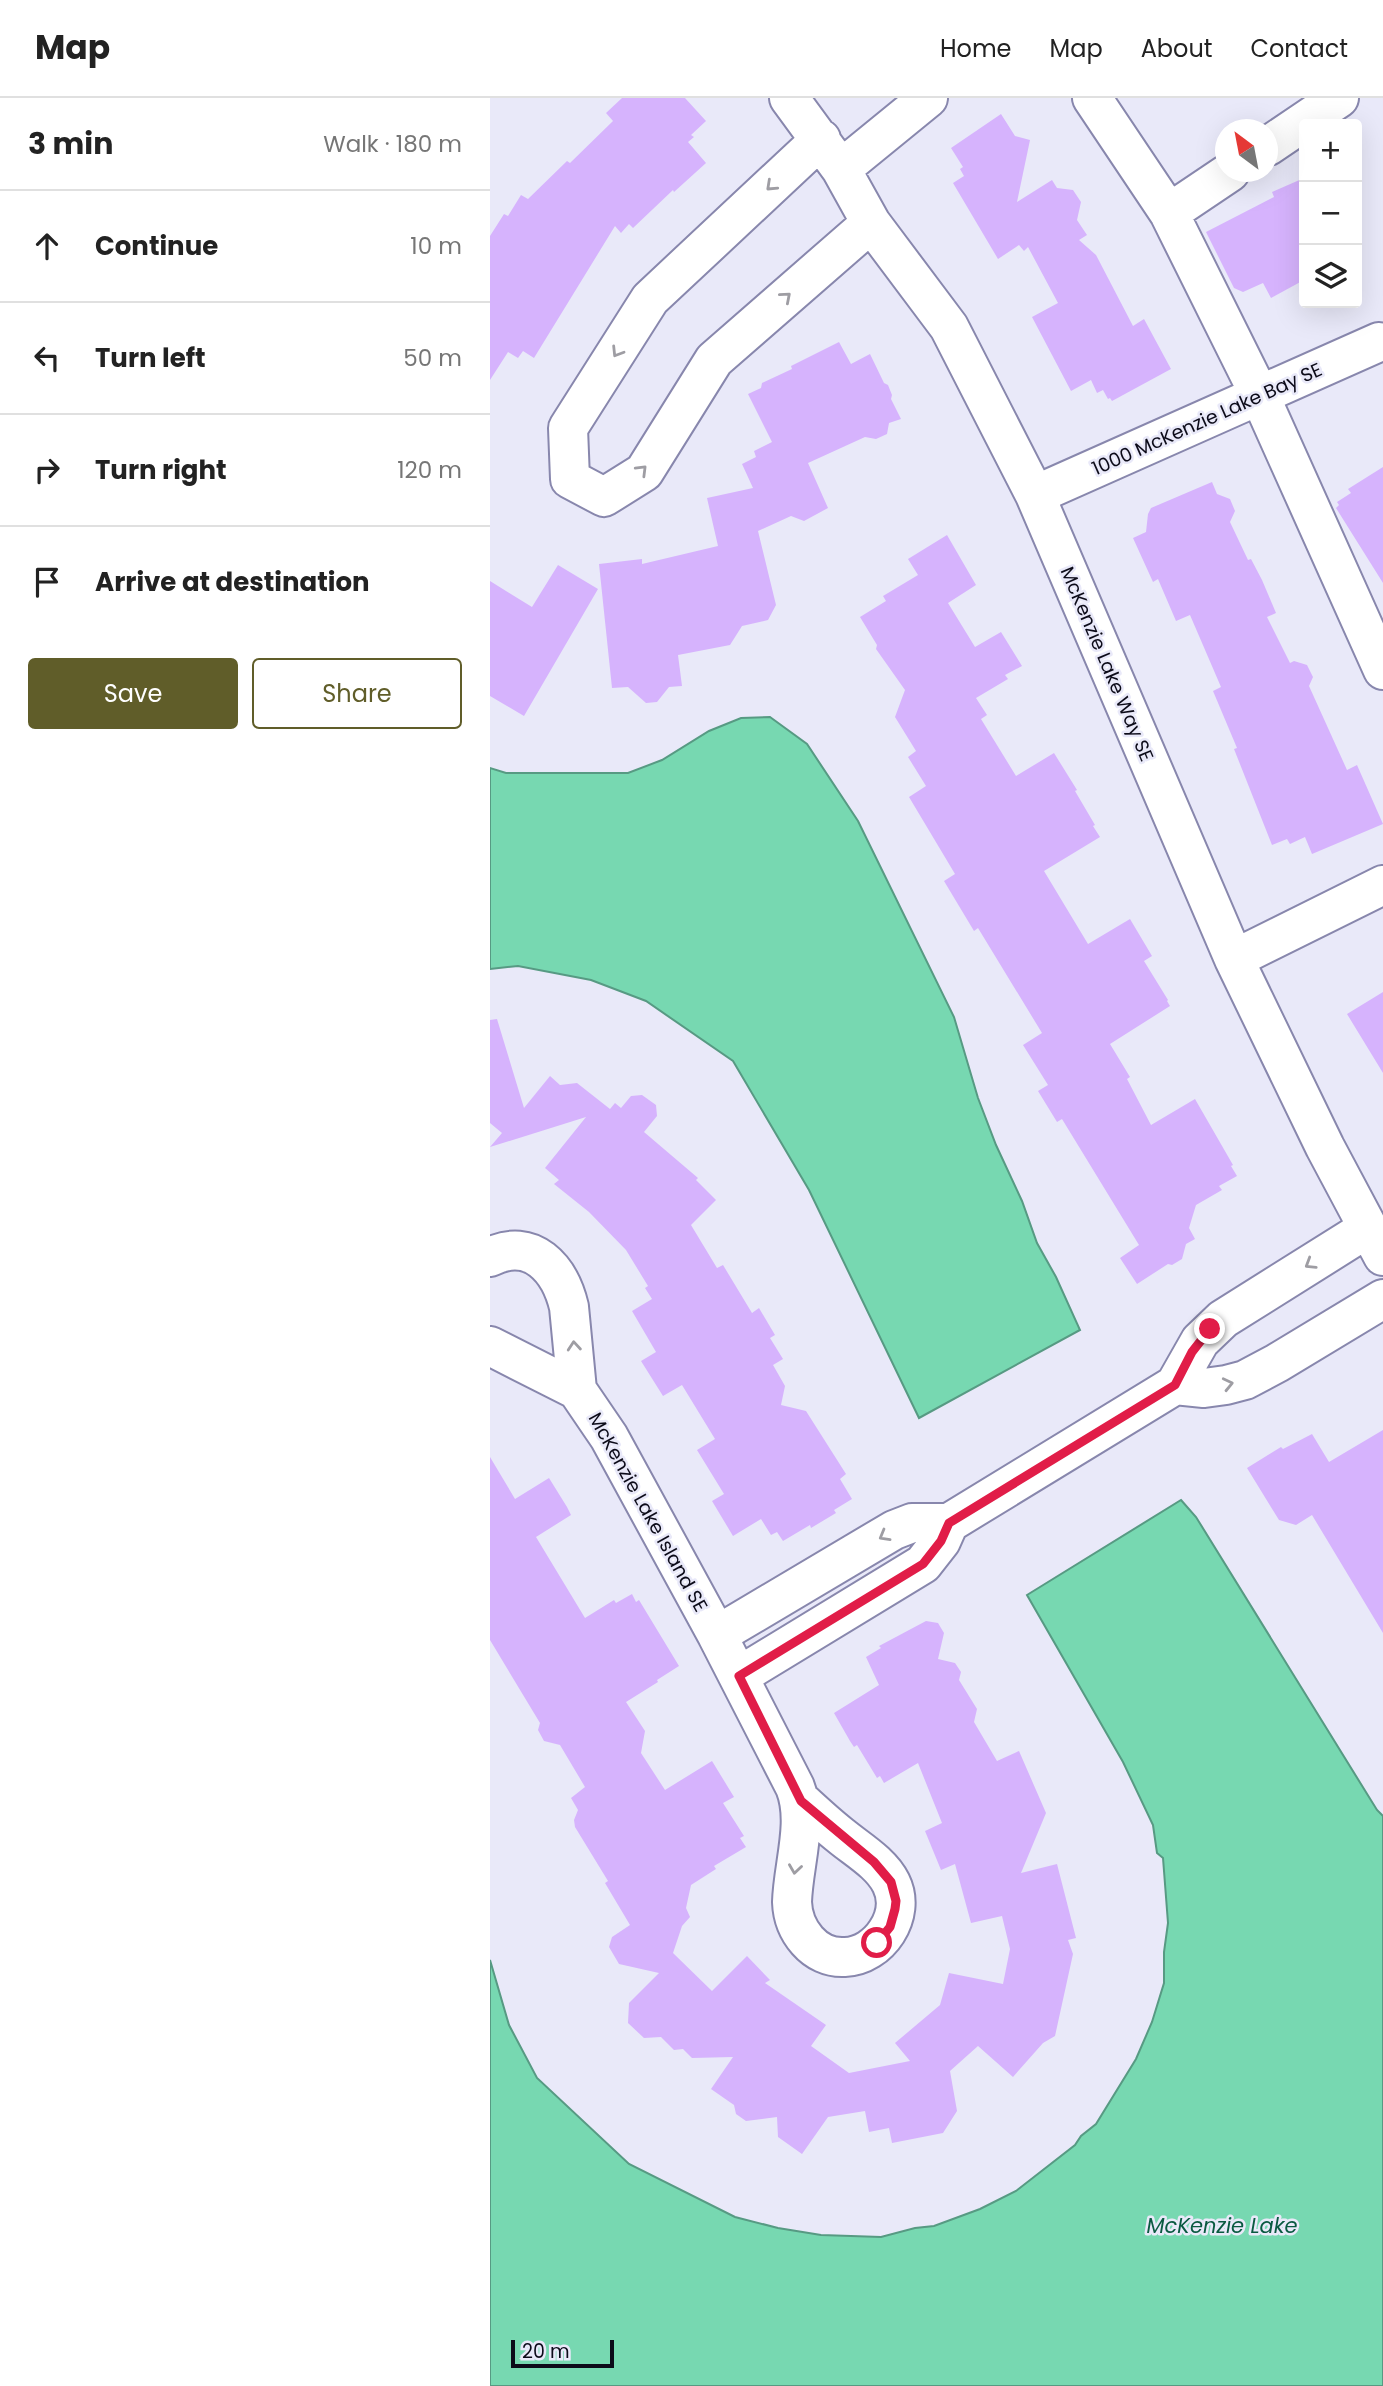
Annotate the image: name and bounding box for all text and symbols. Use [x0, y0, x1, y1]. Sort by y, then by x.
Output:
text: Map [35, 24, 110, 71]
text: Home [940, 32, 1012, 65]
text: Map [1050, 32, 1103, 65]
text: About [1141, 32, 1212, 65]
text: Contact [1250, 32, 1348, 65]
north arrow [1215, 119, 1278, 182]
map controls [1299, 119, 1362, 308]
button: + [1299, 119, 1362, 182]
text: 3 min [28, 122, 113, 165]
text: Walk · 180 m [323, 128, 462, 160]
one-way arrow [766, 177, 779, 190]
button: − [1299, 182, 1362, 245]
icon: ahead [28, 227, 66, 265]
text: Continue [95, 228, 218, 264]
text: 10 m [410, 230, 462, 262]
button: layers [1299, 245, 1362, 308]
one-way arrow [778, 293, 791, 305]
icon: left [28, 339, 66, 377]
text: Turn left [95, 340, 206, 376]
text: 50 m [403, 342, 462, 374]
one-way arrow [612, 344, 625, 357]
street label: 1000 McKenzie Lake Bay SE [1088, 356, 1326, 482]
icon: right [28, 451, 66, 489]
text: Turn right [95, 452, 227, 488]
text: 120 m [397, 454, 462, 486]
one-way arrow [634, 465, 647, 478]
street label: McKenzie Lake Way SE [1054, 562, 1160, 766]
icon: arrive [28, 563, 66, 601]
text: Arrive at destination [95, 564, 370, 600]
button: Save [28, 658, 238, 729]
button: Share [252, 658, 462, 729]
one-way arrow [1304, 1256, 1317, 1269]
route end [1194, 1313, 1225, 1344]
one-way arrow [567, 1341, 582, 1352]
one-way arrow [1222, 1378, 1234, 1392]
street label: McKenzie Lake Island SE [582, 1407, 714, 1617]
one-way arrow [879, 1528, 892, 1541]
one-way arrow [788, 1863, 803, 1874]
route start [861, 1927, 892, 1958]
water label: McKenzie Lake [1147, 2211, 1297, 2240]
scale bar [511, 2337, 614, 2369]
text: 20 m [522, 2338, 570, 2365]

